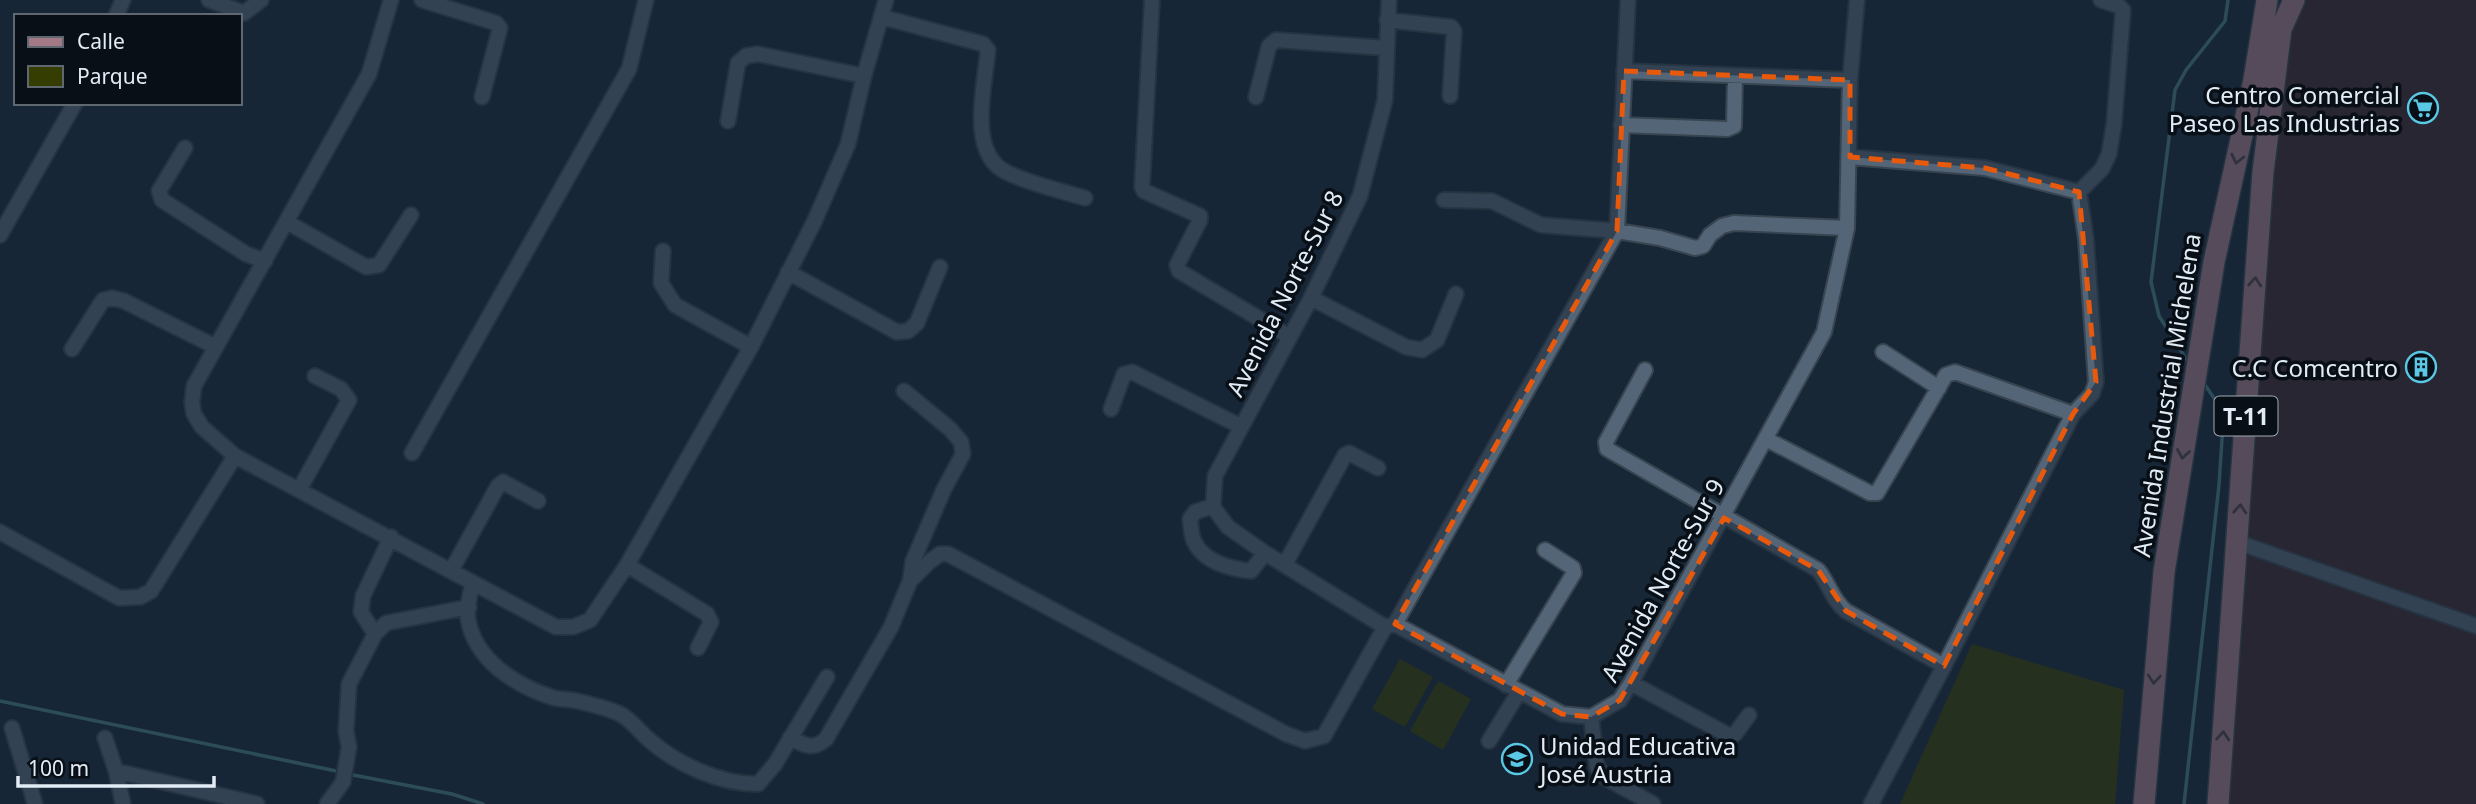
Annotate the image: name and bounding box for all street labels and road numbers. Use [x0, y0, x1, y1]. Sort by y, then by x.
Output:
street label: Avenida Norte-Sur 8 [1218, 184, 1350, 402]
street label: Avenida Industrial Michelena [2124, 231, 2208, 559]
road number: T-11 [2214, 396, 2278, 436]
street label: Avenida Norte-Sur 9 [1593, 473, 1731, 687]

